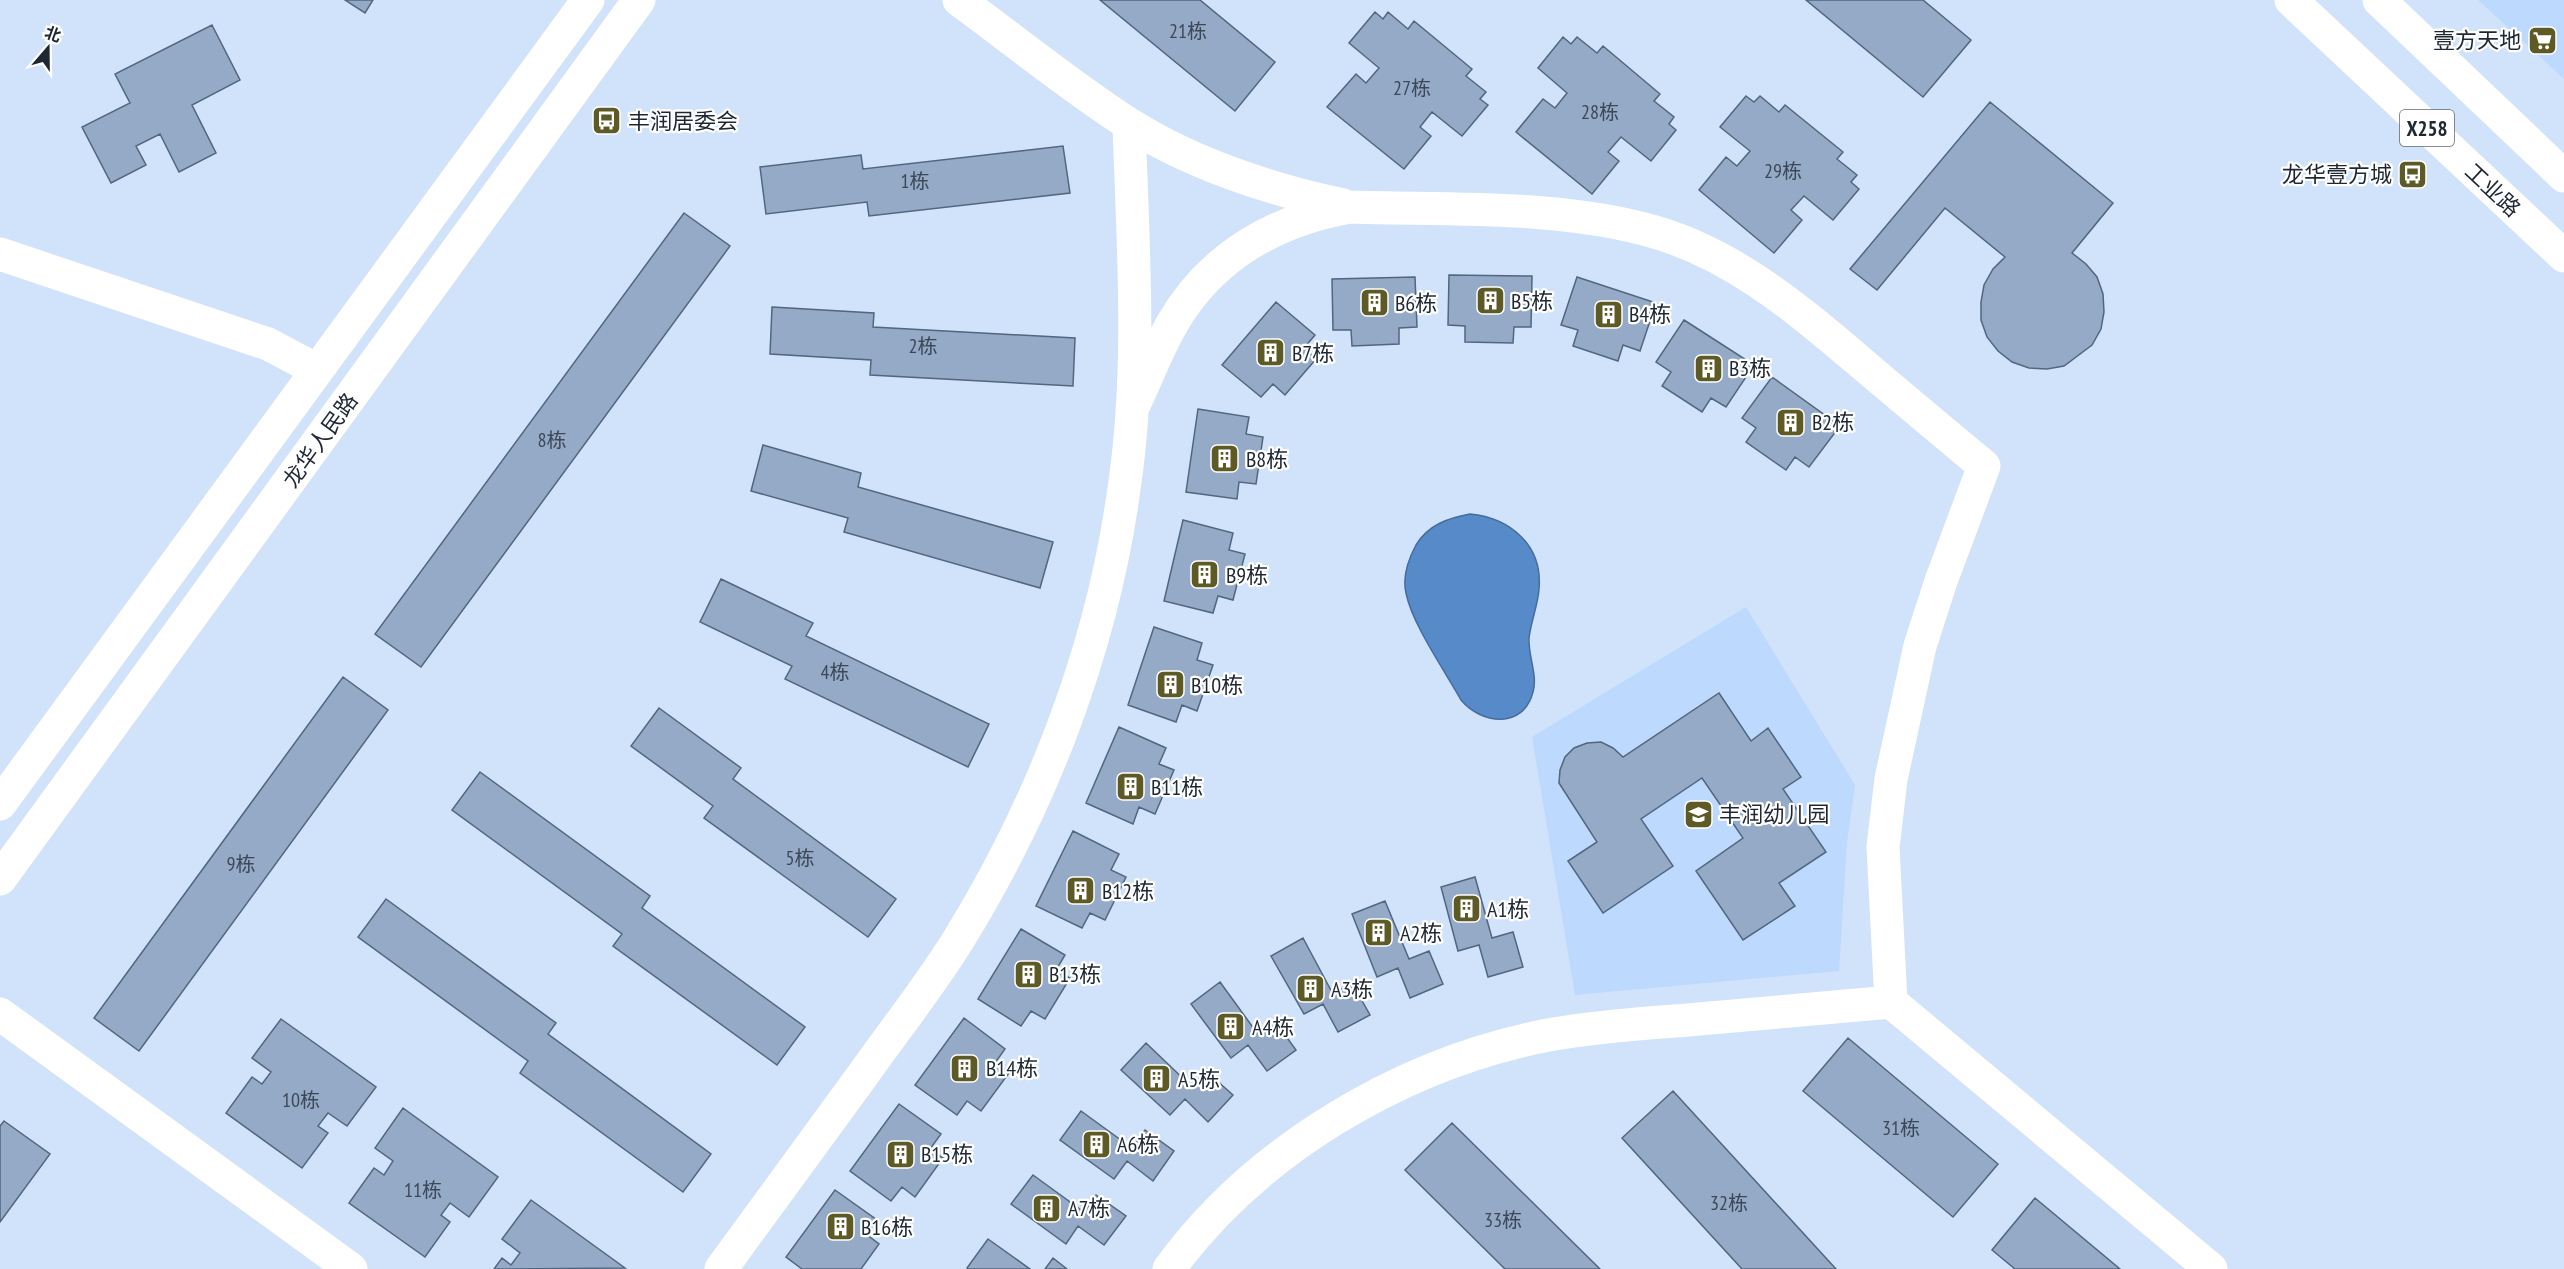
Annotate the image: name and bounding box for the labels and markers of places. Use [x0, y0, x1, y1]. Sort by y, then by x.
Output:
supermarket icon: 壹方天地 [2526, 24, 2558, 56]
place label: 壹方天地 [2433, 26, 2521, 54]
bus stop icon: 丰润居委会 [591, 105, 623, 137]
place label: 丰润居委会 [628, 107, 738, 135]
bus stop icon: 龙华壹方城 [2397, 158, 2429, 190]
place label: 龙华壹方城 [2282, 160, 2392, 188]
building icon: B5栋 [1474, 285, 1506, 317]
building icon: B6栋 [1358, 287, 1390, 319]
place label: B5栋 [1511, 287, 1553, 315]
place label: B6栋 [1395, 289, 1437, 317]
building icon: B4栋 [1592, 298, 1624, 330]
place label: B4栋 [1629, 300, 1671, 328]
building icon: B7栋 [1255, 337, 1287, 369]
place label: B7栋 [1292, 339, 1334, 367]
building icon: B3栋 [1692, 352, 1724, 384]
place label: B3栋 [1729, 354, 1771, 382]
building icon: B2栋 [1775, 406, 1807, 438]
place label: B2栋 [1812, 408, 1854, 436]
building icon: B8栋 [1209, 443, 1241, 475]
place label: B8栋 [1246, 445, 1288, 473]
building icon: B9栋 [1189, 559, 1221, 591]
place label: B9栋 [1226, 561, 1268, 589]
building icon: B10栋 [1154, 669, 1186, 701]
place label: B10栋 [1191, 671, 1243, 699]
building icon: B11栋 [1114, 771, 1146, 803]
place label: B11栋 [1151, 773, 1203, 801]
school or university icon: 丰润幼儿园 [1682, 798, 1714, 830]
place label: 丰润幼儿园 [1719, 800, 1829, 828]
building icon: B12栋 [1065, 875, 1097, 907]
place label: B12栋 [1102, 877, 1154, 905]
building icon: A1栋 [1450, 893, 1482, 925]
place label: A1栋 [1487, 895, 1529, 923]
building icon: A2栋 [1363, 917, 1395, 949]
place label: A2栋 [1400, 919, 1442, 947]
building icon: B13栋 [1012, 958, 1044, 990]
place label: B13栋 [1049, 960, 1101, 988]
building icon: A3栋 [1294, 973, 1326, 1005]
place label: A3栋 [1331, 975, 1373, 1003]
building icon: A4栋 [1215, 1011, 1247, 1043]
place label: A4栋 [1252, 1013, 1294, 1041]
building icon: B14栋 [949, 1052, 981, 1084]
place label: B14栋 [986, 1054, 1038, 1082]
building icon: A5栋 [1141, 1063, 1173, 1095]
place label: A5栋 [1178, 1065, 1220, 1093]
building icon: A6栋 [1080, 1128, 1112, 1160]
place label: A6栋 [1117, 1130, 1159, 1158]
building icon: B15栋 [884, 1138, 916, 1170]
place label: B15栋 [921, 1140, 973, 1168]
building icon: A7栋 [1031, 1192, 1063, 1224]
place label: A7栋 [1068, 1194, 1110, 1222]
building icon: B16栋 [824, 1211, 856, 1243]
place label: B16栋 [861, 1213, 913, 1241]

